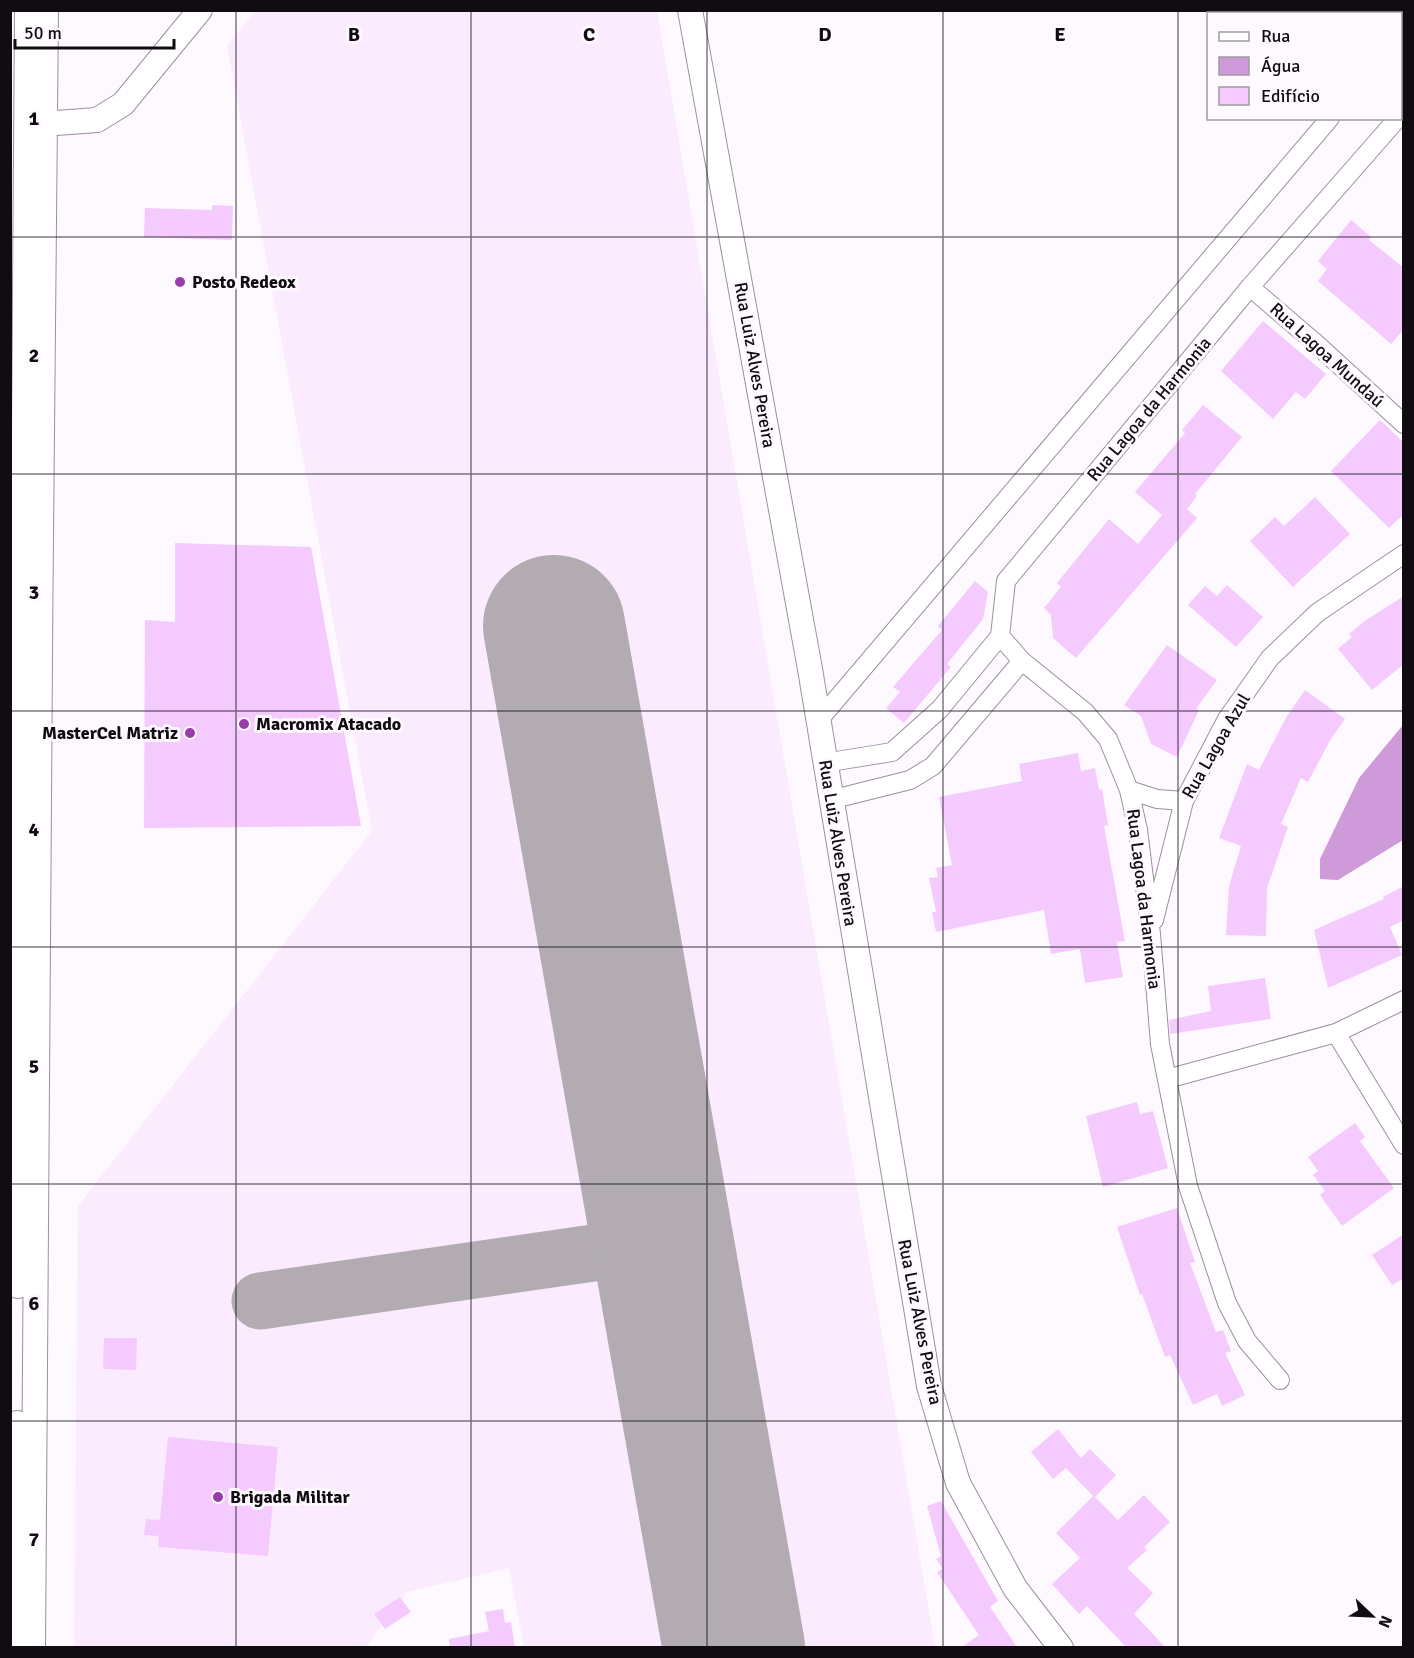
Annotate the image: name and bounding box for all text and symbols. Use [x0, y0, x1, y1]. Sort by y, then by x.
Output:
scale bar [15, 12, 174, 50]
legend [1207, 12, 1402, 120]
text: 50 m [24, 22, 62, 44]
text: B [348, 22, 360, 47]
text: C [583, 22, 595, 47]
text: D [818, 22, 832, 47]
text: E [1054, 22, 1066, 47]
text: Rua [1261, 25, 1290, 47]
text: Água [1261, 55, 1300, 77]
text: Edifício [1261, 85, 1320, 107]
text: 1 [29, 106, 40, 131]
place label: Posto Redeox [192, 271, 296, 293]
marker: Posto Redeox [173, 275, 187, 289]
street label: Rua Luiz Alves Pereira [730, 280, 780, 450]
street label: Rua Lagoa Mundaú [1265, 298, 1389, 412]
street label: Rua Lagoa da Harmonia [1082, 332, 1216, 486]
text: 2 [29, 343, 39, 368]
text: 3 [29, 580, 39, 605]
street label: Rua Lagoa Azul [1177, 690, 1255, 802]
place label: Macromix Atacado [256, 713, 401, 735]
marker: Macromix Atacado [237, 717, 251, 731]
place label: MasterCel Matriz [42, 722, 178, 744]
marker: MasterCel Matriz [183, 726, 197, 740]
street label: Rua Luiz Alves Pereira [814, 758, 862, 928]
street label: Rua Lagoa da Harmonia [1122, 808, 1166, 990]
text: 4 [29, 817, 40, 842]
text: 5 [29, 1054, 39, 1079]
street label: Rua Luiz Alves Pereira [893, 1237, 947, 1407]
text: 6 [29, 1291, 40, 1316]
place label: Brigada Militar [230, 1486, 351, 1508]
marker: Brigada Militar [211, 1490, 225, 1504]
text: 7 [29, 1527, 40, 1552]
north arrow [1342, 1586, 1402, 1646]
text: N [1374, 1612, 1396, 1631]

